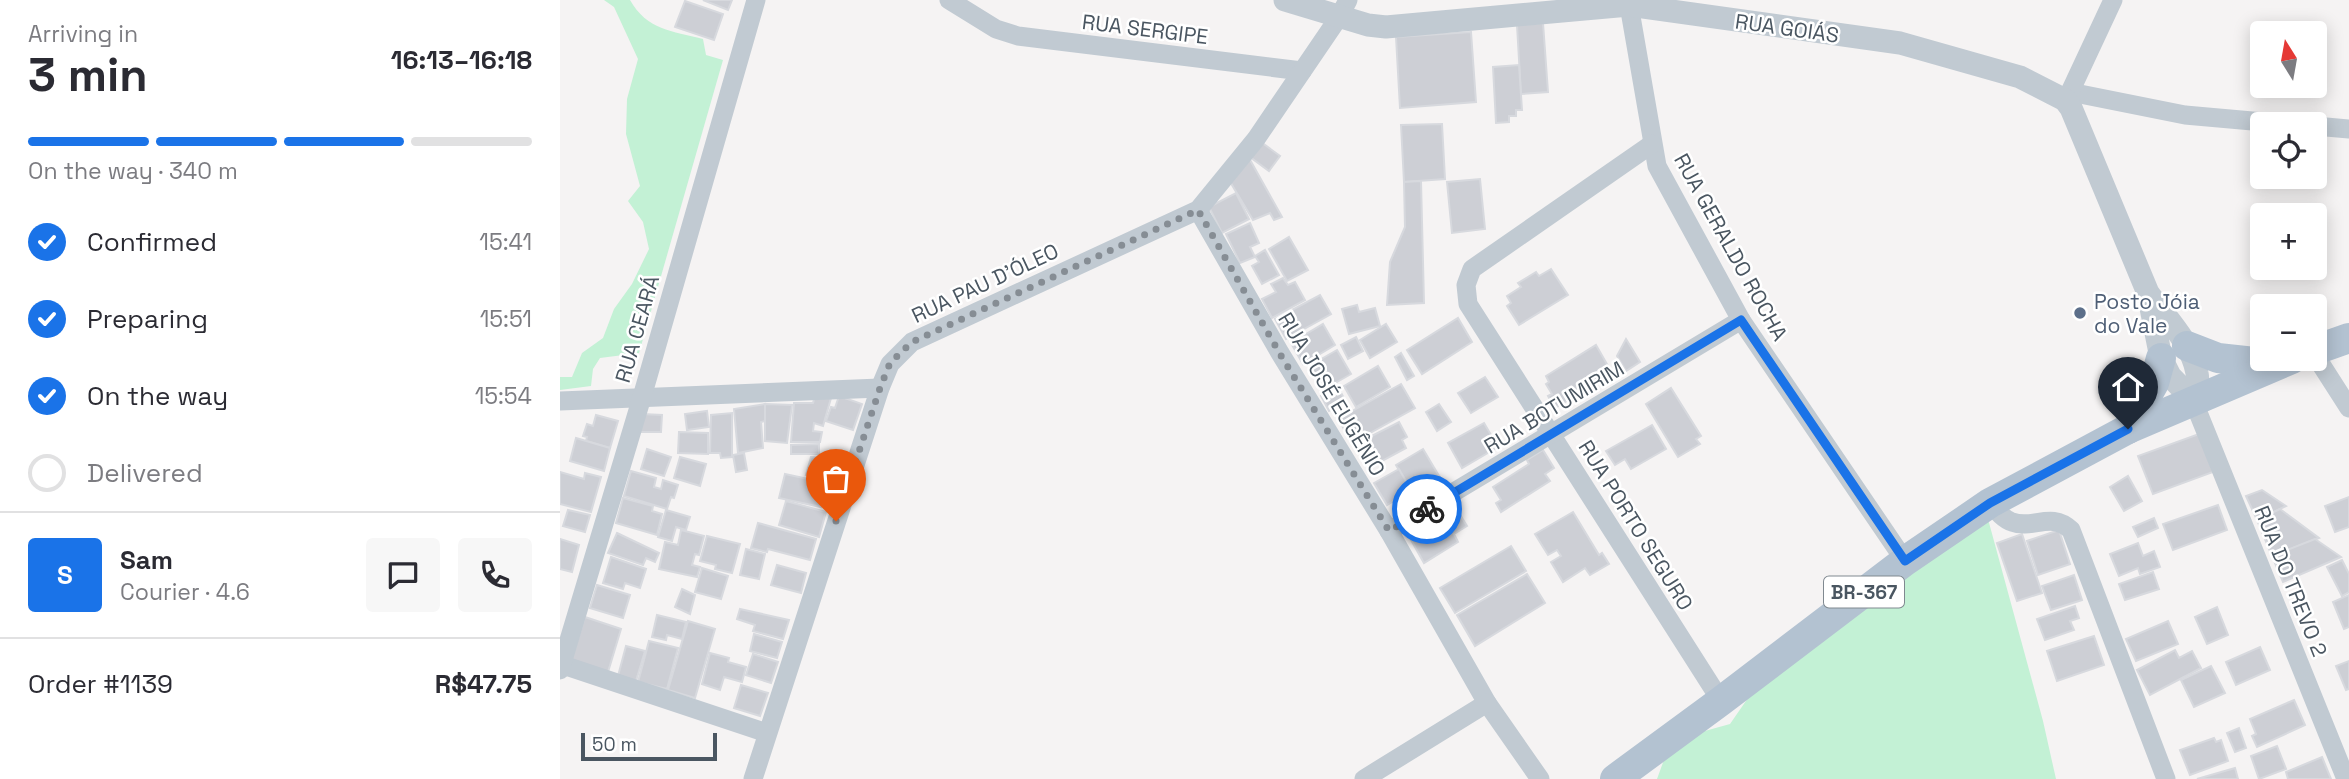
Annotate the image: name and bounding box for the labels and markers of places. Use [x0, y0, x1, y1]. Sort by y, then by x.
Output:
place label: Posto Jóia do Vale [2094, 288, 2200, 339]
marker: Posto Jóia do Vale [2072, 305, 2088, 321]
pin [2098, 357, 2158, 429]
pin [806, 449, 866, 521]

